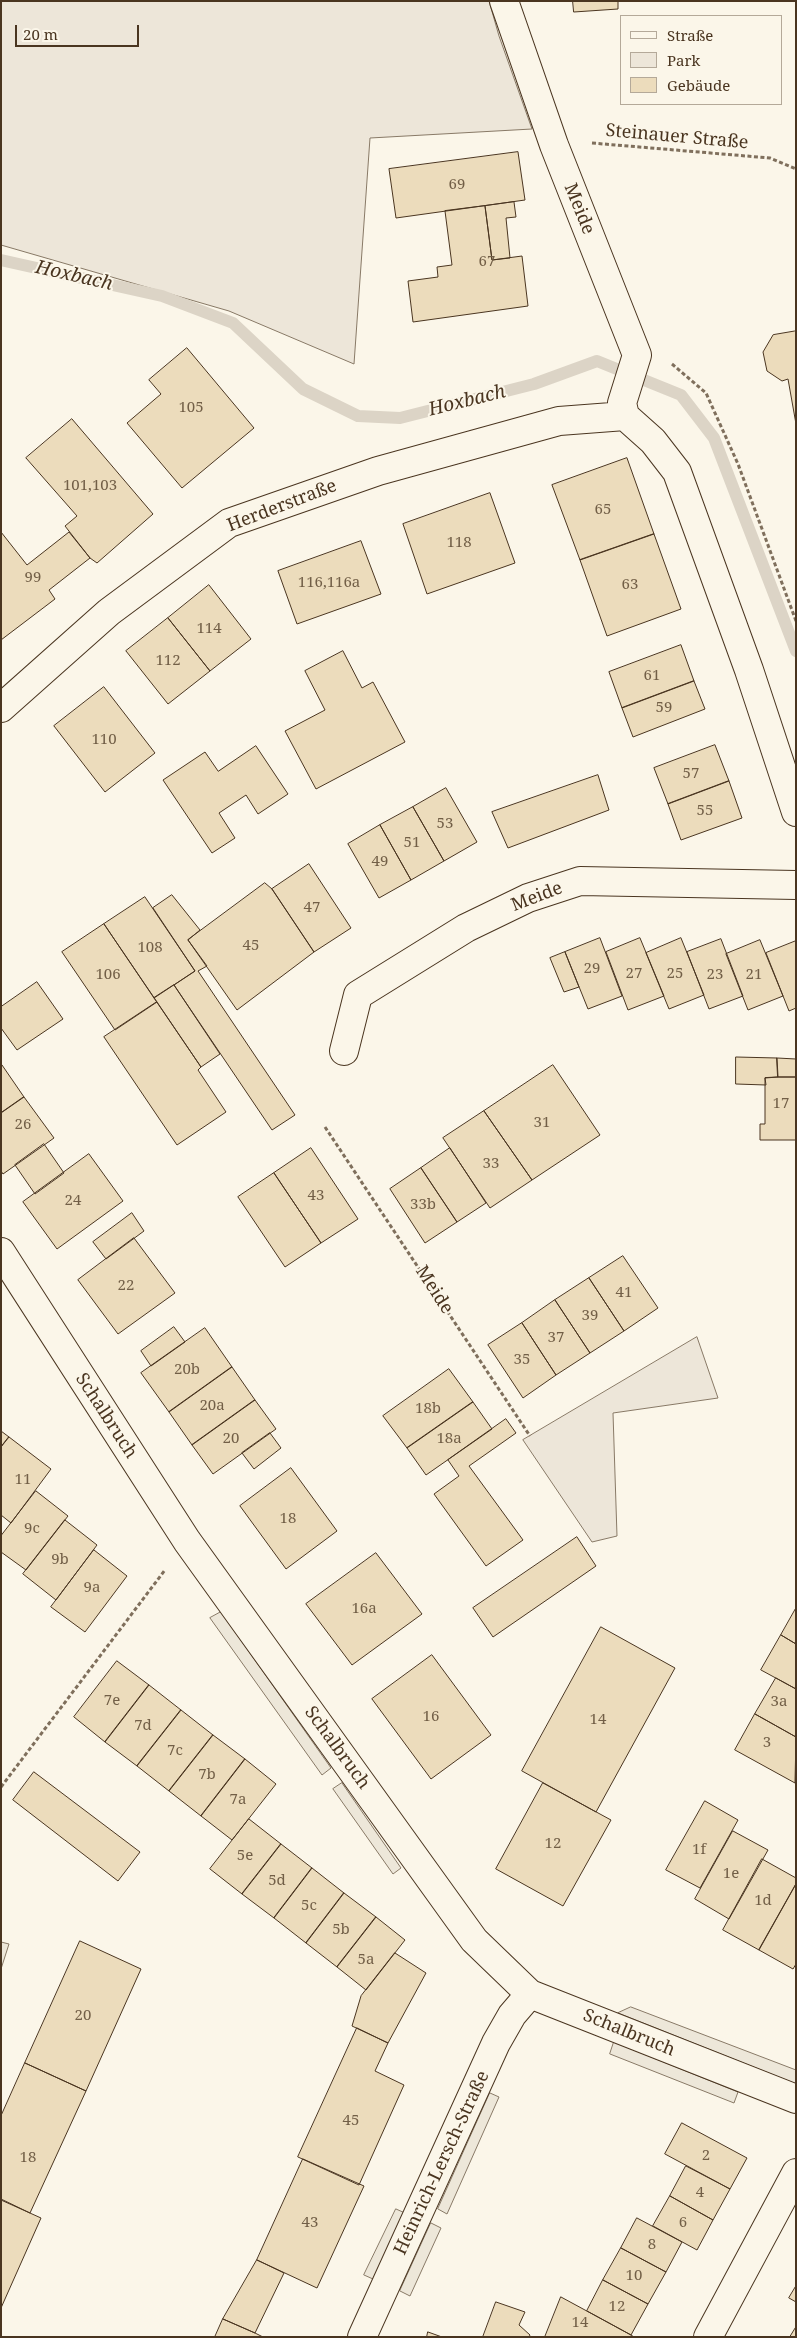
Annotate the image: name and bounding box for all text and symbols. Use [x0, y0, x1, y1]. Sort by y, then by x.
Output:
scale bar [18, 15, 141, 47]
legend [620, 15, 782, 105]
text: 20 m [23, 24, 58, 44]
text: Straße [667, 25, 713, 45]
text: Park [667, 50, 700, 70]
text: Gebäude [667, 75, 730, 95]
street label: Steinauer Straße [605, 120, 749, 154]
house number: 69 [449, 176, 465, 194]
street label: Meide [559, 180, 599, 238]
house number: 67 [479, 253, 495, 271]
water label: Hoxbach [33, 256, 115, 296]
water label: Hoxbach [426, 380, 508, 422]
house number: 105 [178, 399, 204, 417]
street label: Herderstraße [224, 475, 340, 537]
house number: 101,103 [63, 477, 117, 495]
house number: 65 [595, 501, 611, 519]
house number: 118 [446, 534, 472, 552]
house number: 99 [25, 569, 41, 587]
house number: 116,116a [298, 574, 360, 592]
house number: 63 [622, 576, 638, 594]
house number: 114 [196, 620, 222, 638]
house number: 112 [155, 652, 181, 670]
house number: 61 [644, 667, 660, 685]
house number: 59 [656, 699, 672, 717]
house number: 110 [91, 731, 117, 749]
house number: 57 [683, 765, 699, 783]
house number: 55 [697, 802, 713, 820]
house number: 53 [437, 815, 453, 833]
house number: 51 [404, 834, 420, 852]
house number: 49 [372, 853, 388, 871]
street label: Meide [508, 877, 566, 917]
house number: 47 [304, 899, 320, 917]
house number: 45 [243, 937, 259, 955]
house number: 108 [137, 939, 163, 957]
house number: 29 [584, 960, 600, 978]
house number: 27 [626, 965, 642, 983]
house number: 25 [667, 965, 683, 983]
house number: 106 [95, 966, 121, 984]
house number: 23 [707, 966, 723, 984]
house number: 21 [746, 966, 762, 984]
house number: 17 [773, 1095, 789, 1113]
house number: 31 [534, 1114, 550, 1132]
house number: 26 [15, 1116, 31, 1134]
house number: 33 [483, 1155, 499, 1173]
house number: 43 [308, 1187, 324, 1205]
house number: 24 [65, 1192, 81, 1210]
house number: 33b [410, 1196, 436, 1214]
street label: Meide [411, 1262, 457, 1318]
house number: 22 [118, 1277, 134, 1295]
house number: 41 [616, 1284, 632, 1302]
house number: 39 [582, 1307, 598, 1325]
house number: 37 [548, 1329, 564, 1347]
house number: 35 [514, 1351, 530, 1369]
house number: 20b [174, 1361, 200, 1379]
street label: Schalbruch [71, 1369, 141, 1463]
house number: 20a [199, 1397, 225, 1415]
house number: 18b [415, 1400, 441, 1418]
house number: 20 [223, 1430, 239, 1448]
house number: 18a [436, 1430, 462, 1448]
house number: 11 [15, 1471, 31, 1489]
house number: 18 [280, 1510, 296, 1528]
house number: 9c [24, 1520, 40, 1538]
house number: 9b [51, 1551, 69, 1569]
house number: 9a [84, 1579, 100, 1597]
house number: 16a [351, 1600, 377, 1618]
house number: 7e [104, 1692, 120, 1710]
house number: 3a [771, 1693, 787, 1711]
street label: Schalbruch [300, 1702, 374, 1794]
house number: 16 [423, 1708, 439, 1726]
house number: 14 [590, 1711, 606, 1729]
house number: 7d [134, 1717, 152, 1735]
house number: 3 [763, 1734, 771, 1752]
house number: 7c [167, 1742, 183, 1760]
house number: 7b [198, 1766, 216, 1784]
house number: 7a [230, 1791, 246, 1809]
house number: 12 [545, 1835, 561, 1853]
house number: 1f [692, 1841, 706, 1859]
house number: 5e [237, 1847, 253, 1865]
house number: 1e [723, 1865, 739, 1883]
house number: 5d [268, 1872, 286, 1890]
house number: 1d [754, 1892, 772, 1910]
house number: 5c [301, 1897, 317, 1915]
house number: 5b [332, 1921, 350, 1939]
house number: 5a [358, 1951, 374, 1969]
street label: Schalbruch [580, 2005, 678, 2061]
house number: 20 [75, 2007, 91, 2025]
street label: Heinrich-Lersch-Straße [390, 2068, 494, 2258]
house number: 45 [343, 2112, 359, 2130]
house number: 2 [702, 2147, 710, 2165]
house number: 18 [20, 2149, 36, 2167]
house number: 4 [696, 2184, 704, 2202]
house number: 43 [302, 2214, 318, 2232]
house number: 6 [679, 2214, 687, 2232]
house number: 8 [648, 2236, 656, 2254]
house number: 10 [626, 2267, 642, 2285]
house number: 12 [609, 2298, 625, 2316]
house number: 14 [572, 2314, 588, 2332]

